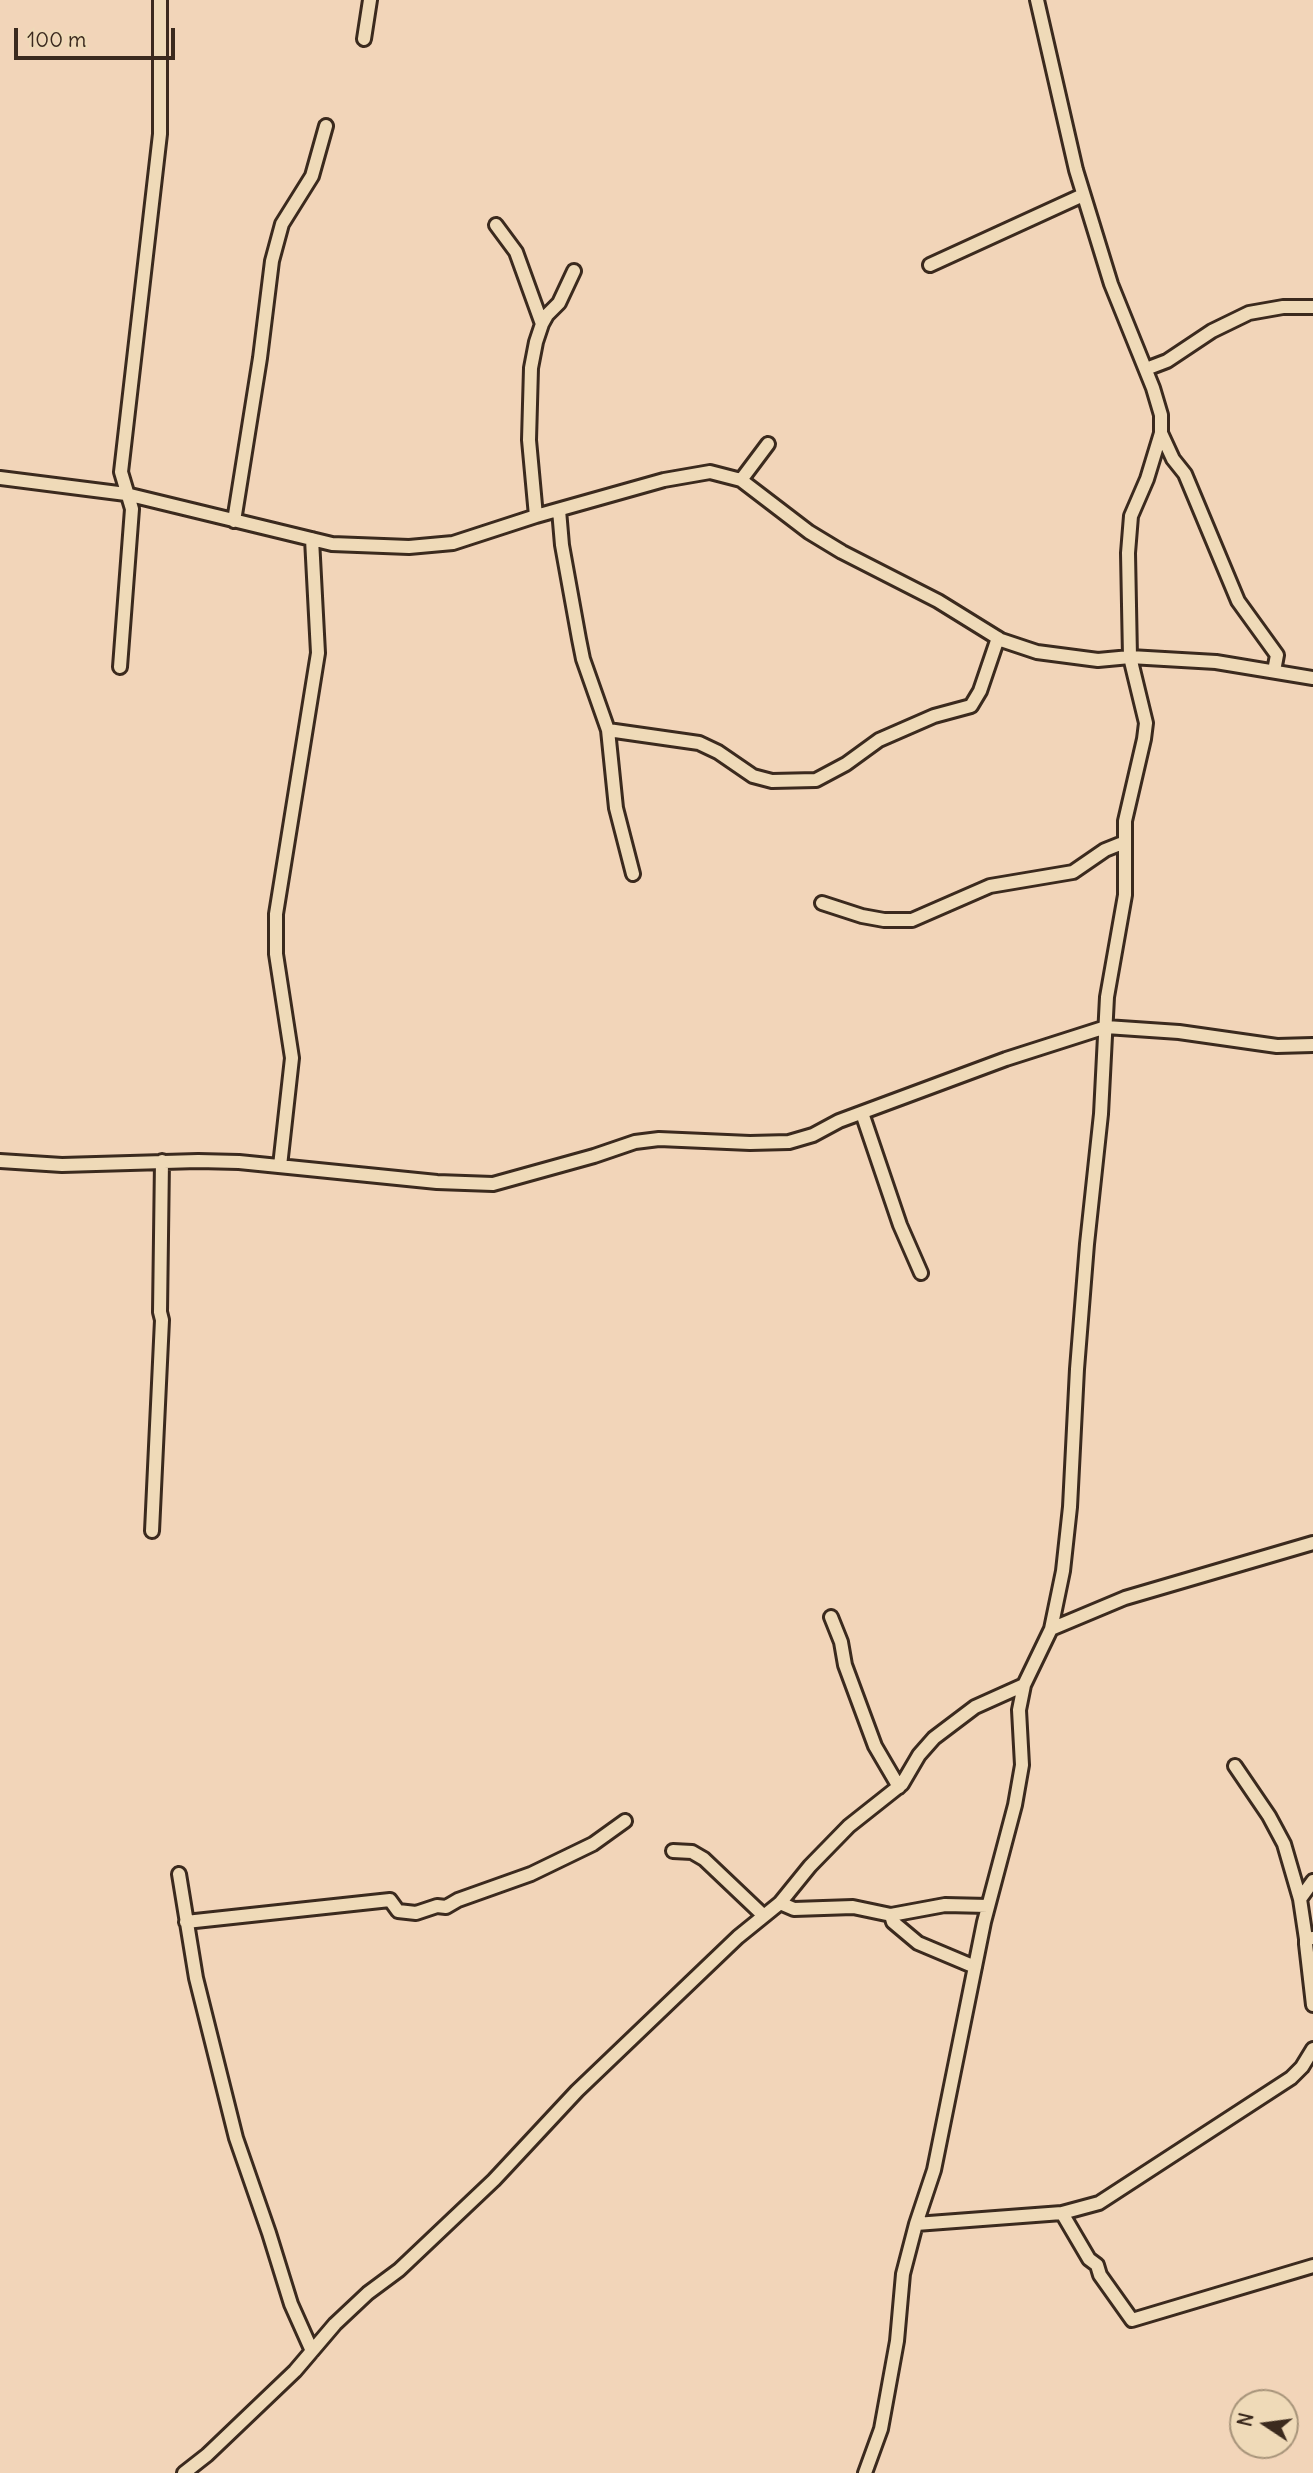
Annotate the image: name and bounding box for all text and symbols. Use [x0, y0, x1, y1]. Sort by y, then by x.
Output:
scale bar [18, 14, 178, 58]
text: 100 m [27, 26, 86, 53]
north arrow [1229, 2389, 1299, 2459]
text: N [1232, 2411, 1259, 2429]

